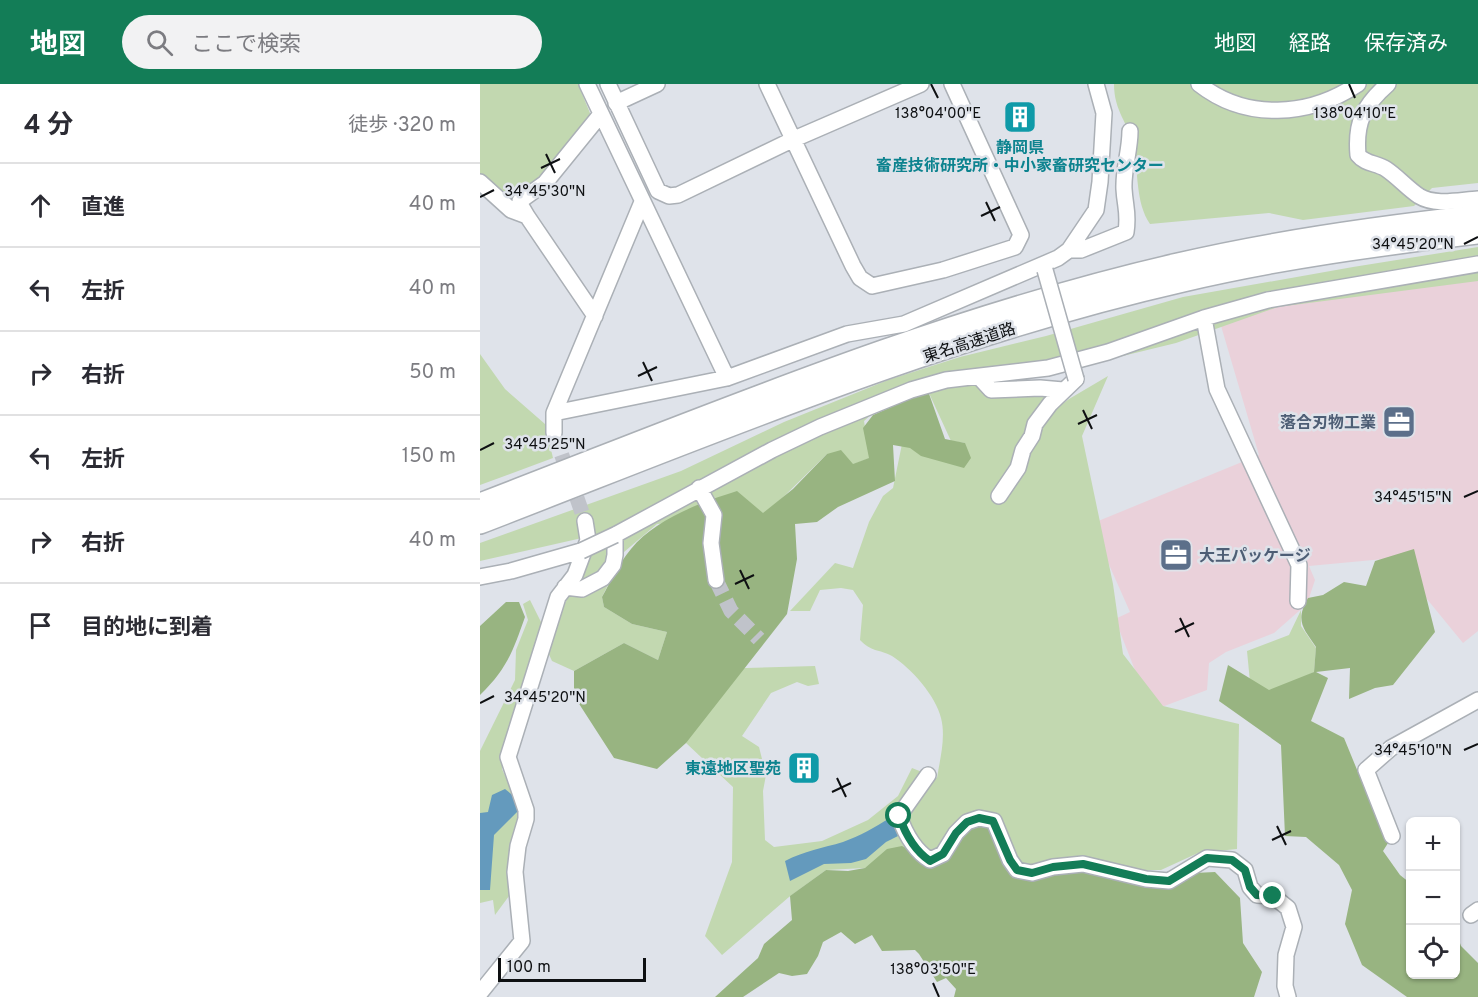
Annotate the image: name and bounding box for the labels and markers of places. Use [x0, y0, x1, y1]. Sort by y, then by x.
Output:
building icon: 静岡県 畜産技術研究所・中小家畜研究センター [1002, 99, 1038, 135]
place label: 静岡県 畜産技術研究所・中小家畜研究センター [876, 139, 1164, 177]
office icon: 落合刃物工業 [1381, 404, 1417, 440]
place label: 落合刃物工業 [1280, 414, 1376, 434]
office icon: 大王パッケージ [1158, 537, 1194, 573]
place label: 大王パッケージ [1199, 547, 1311, 567]
building icon: 東遠地区聖苑 [786, 750, 822, 786]
place label: 東遠地区聖苑 [685, 760, 781, 780]

